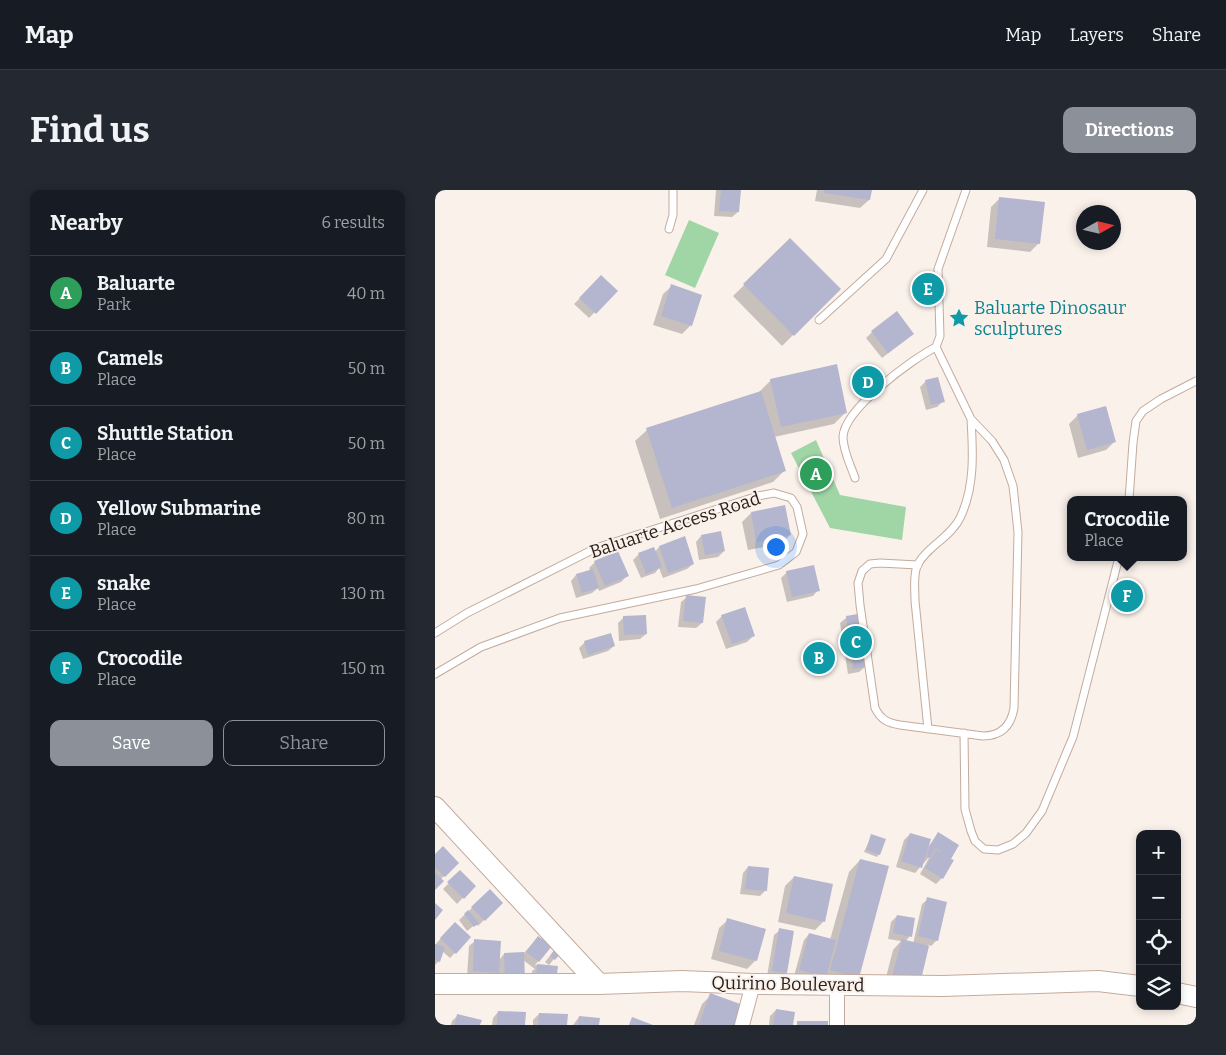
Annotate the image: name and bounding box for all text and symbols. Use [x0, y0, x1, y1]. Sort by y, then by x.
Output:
text: Map [25, 21, 74, 49]
text: Map [1005, 24, 1041, 46]
text: Layers [1069, 24, 1124, 46]
text: Share [1152, 24, 1201, 46]
button: Directions [1063, 107, 1196, 153]
text: Find us [30, 109, 150, 151]
north arrow [1076, 205, 1121, 250]
text: Nearby [50, 210, 123, 236]
text: 6 results [322, 213, 385, 232]
pin: E [912, 270, 944, 308]
text: Baluarte [97, 272, 175, 295]
text: A [60, 284, 72, 303]
text: 40 m [347, 284, 385, 303]
text: Park [97, 295, 131, 314]
place label: Baluarte Dinosaur sculptures [974, 297, 1126, 340]
place icon: Baluarte Dinosaur sculptures [948, 307, 970, 329]
text: Camels [97, 347, 163, 370]
text: B [61, 359, 71, 378]
text: 50 m [348, 359, 385, 378]
pin: D [852, 363, 884, 401]
text: Place [97, 370, 136, 389]
text: Shuttle Station [97, 422, 233, 445]
text: C [61, 434, 71, 453]
text: 50 m [348, 434, 385, 453]
text: Place [97, 445, 136, 464]
pin: A [800, 455, 832, 493]
street label: Baluarte Access Road [587, 487, 763, 563]
popup [1067, 496, 1187, 561]
text: Yellow Submarine [97, 497, 261, 520]
text: Crocodile [1084, 508, 1170, 531]
text: D [60, 509, 72, 528]
text: 80 m [347, 509, 385, 528]
text: Place [97, 520, 136, 539]
text: Place [1084, 531, 1123, 550]
your location [763, 534, 789, 560]
text: snake [97, 572, 150, 595]
pin: F [1111, 577, 1143, 615]
text: E [61, 584, 71, 603]
text: 130 m [341, 584, 385, 603]
text: Place [97, 595, 136, 614]
pin: C [840, 623, 872, 661]
pin: B [803, 639, 835, 677]
text: Crocodile [97, 647, 183, 670]
text: F [62, 659, 71, 678]
text: 150 m [341, 659, 385, 678]
text: Place [97, 670, 136, 689]
button: Save [50, 720, 213, 766]
button: Share [223, 720, 385, 766]
map controls [1136, 830, 1181, 1010]
button: + [1136, 830, 1181, 875]
button: − [1136, 875, 1181, 920]
button: locate [1136, 920, 1181, 965]
button: layers [1136, 965, 1181, 1010]
street label: Quirino Boulevard [711, 972, 865, 996]

